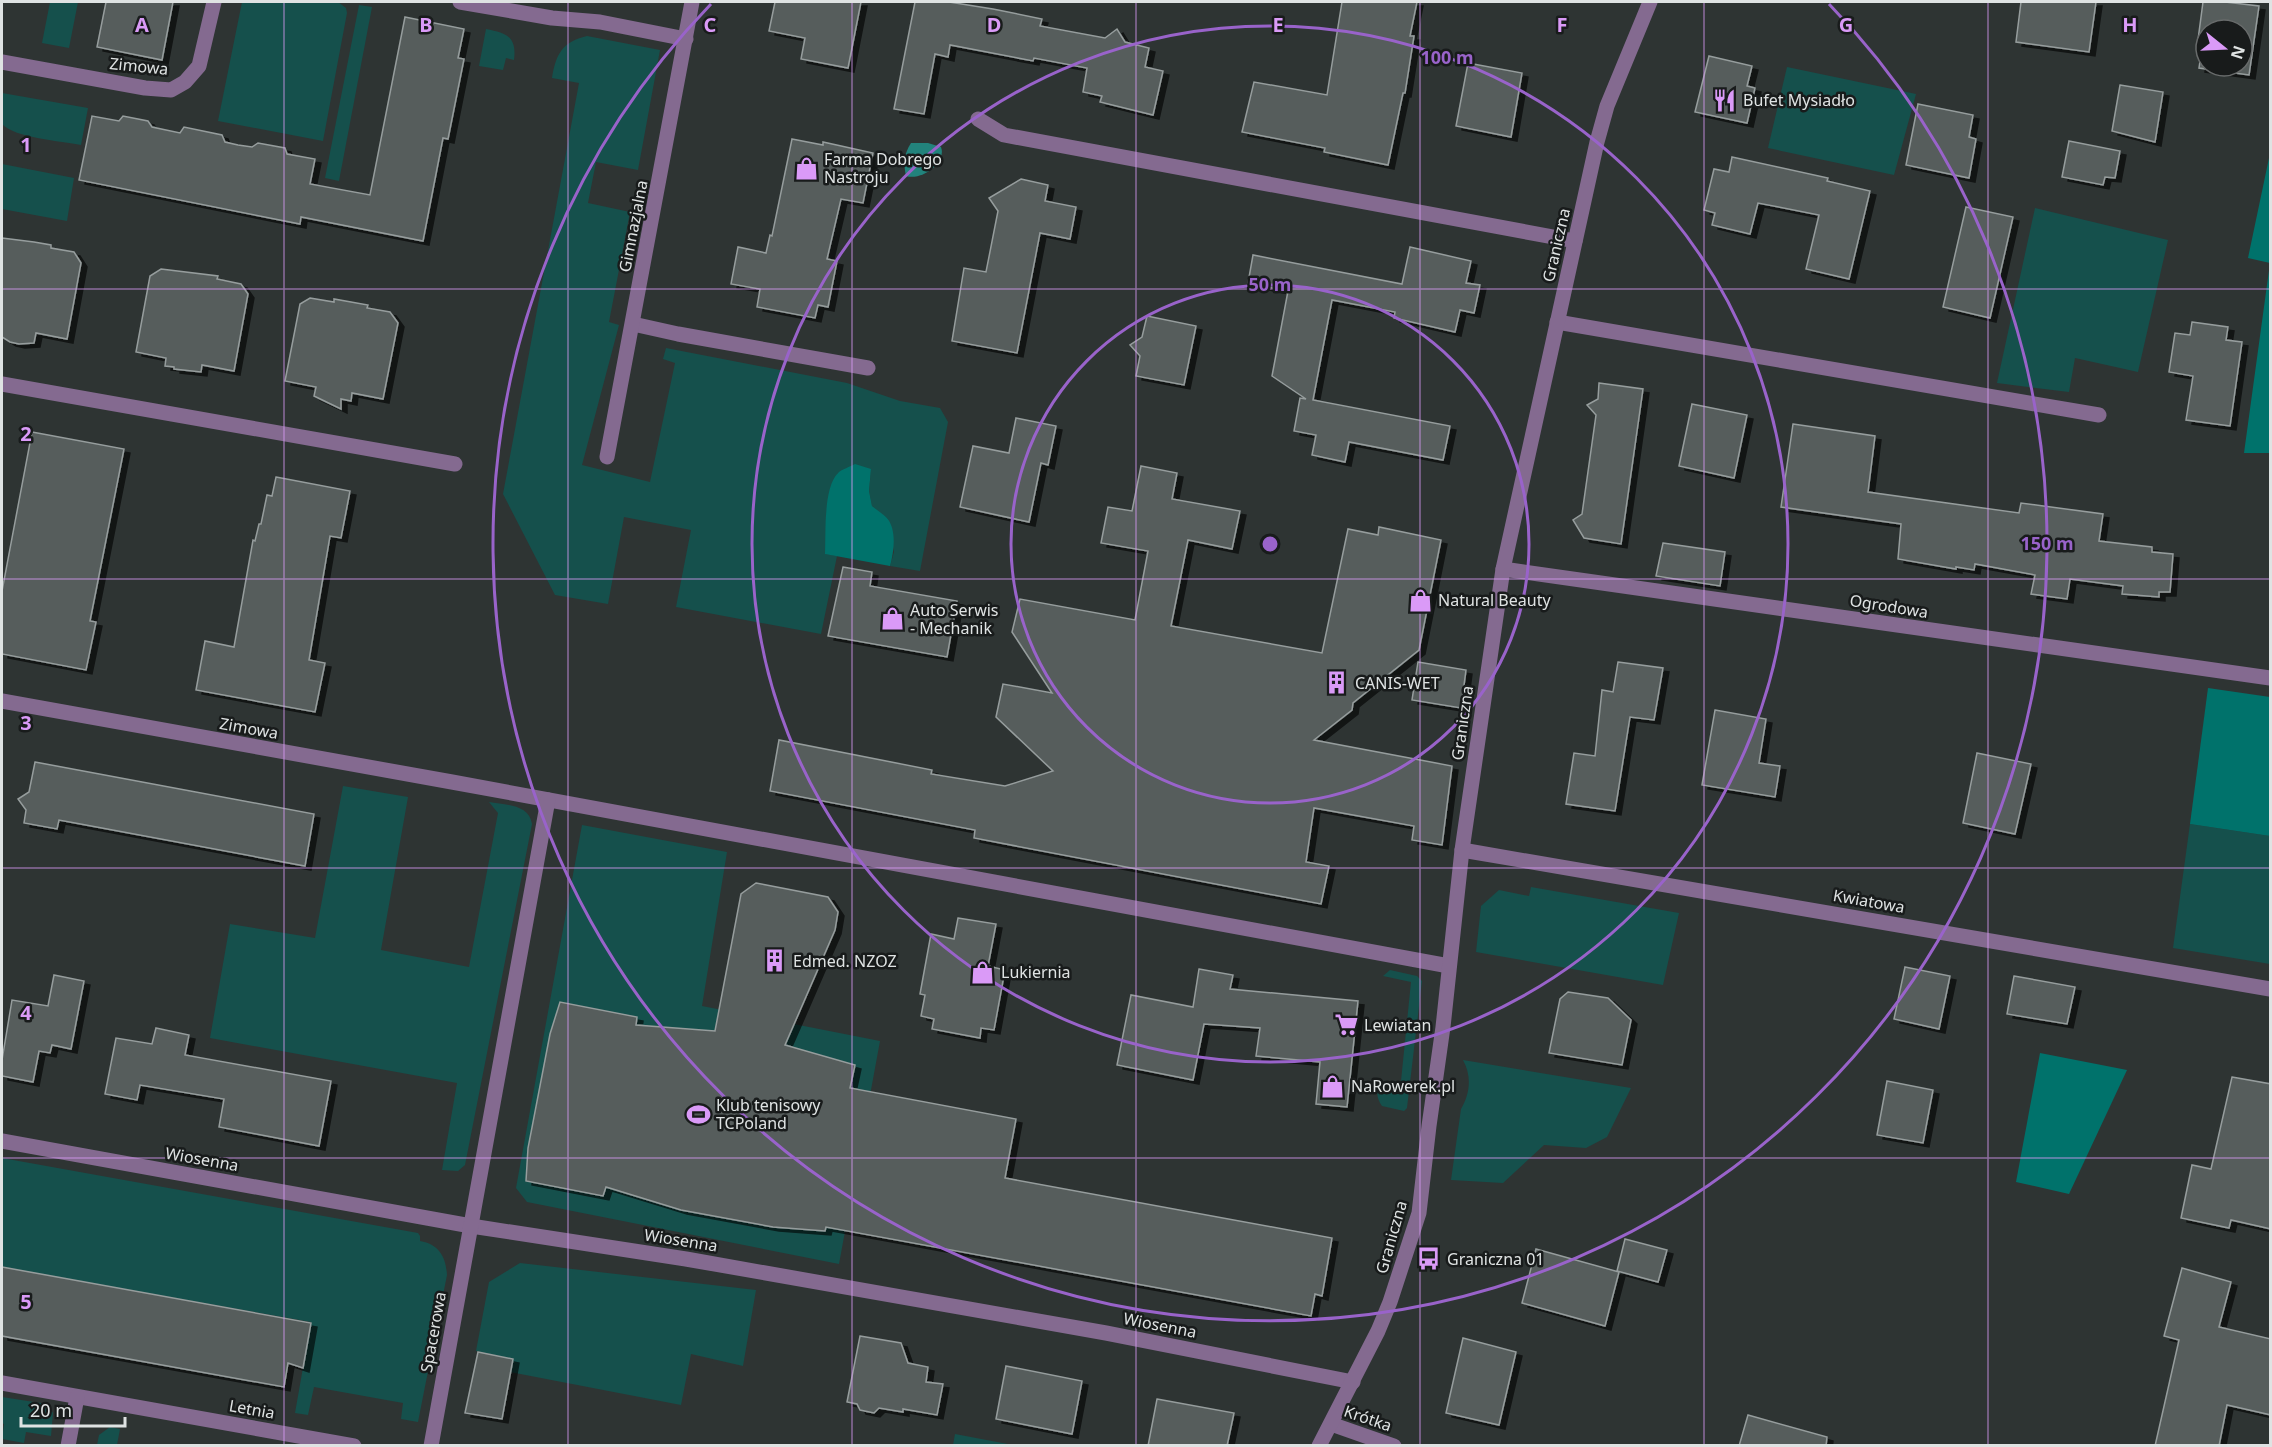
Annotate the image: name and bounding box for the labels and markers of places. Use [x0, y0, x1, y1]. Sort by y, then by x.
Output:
restaurant icon: Bufet Mysiadło [1712, 87, 1738, 113]
place label: Bufet Mysiadło [1743, 89, 1855, 111]
place label: Farma Dobrego Nastroju [824, 148, 942, 188]
shop icon: Farma Dobrego Nastroju [793, 155, 819, 181]
centre of rings [1260, 534, 1280, 554]
shop icon: Natural Beauty [1407, 587, 1433, 613]
place label: Natural Beauty [1438, 589, 1551, 611]
place label: Auto Serwis - Mechanik [910, 599, 999, 639]
shop icon: Auto Serwis - Mechanik [879, 606, 905, 632]
building icon: CANIS-WET [1324, 670, 1350, 696]
place label: CANIS-WET [1355, 672, 1440, 694]
building icon: Edmed. NZOZ [762, 948, 788, 974]
place label: Edmed. NZOZ [793, 950, 897, 972]
shop icon: Lukiernia [970, 959, 996, 985]
place label: Lukiernia [1001, 961, 1071, 983]
supermarket icon: Lewiatan [1333, 1012, 1359, 1038]
place label: Lewiatan [1364, 1014, 1431, 1036]
shop icon: NaRowerek.pl [1320, 1073, 1346, 1099]
place label: NaRowerek.pl [1351, 1075, 1455, 1097]
place label: Klub tenisowy TCPoland [716, 1094, 821, 1134]
sports icon: Klub tenisowy TCPoland [685, 1101, 711, 1127]
bus stop icon: Graniczna 01 [1416, 1246, 1442, 1272]
place label: Graniczna 01 [1447, 1248, 1544, 1270]

